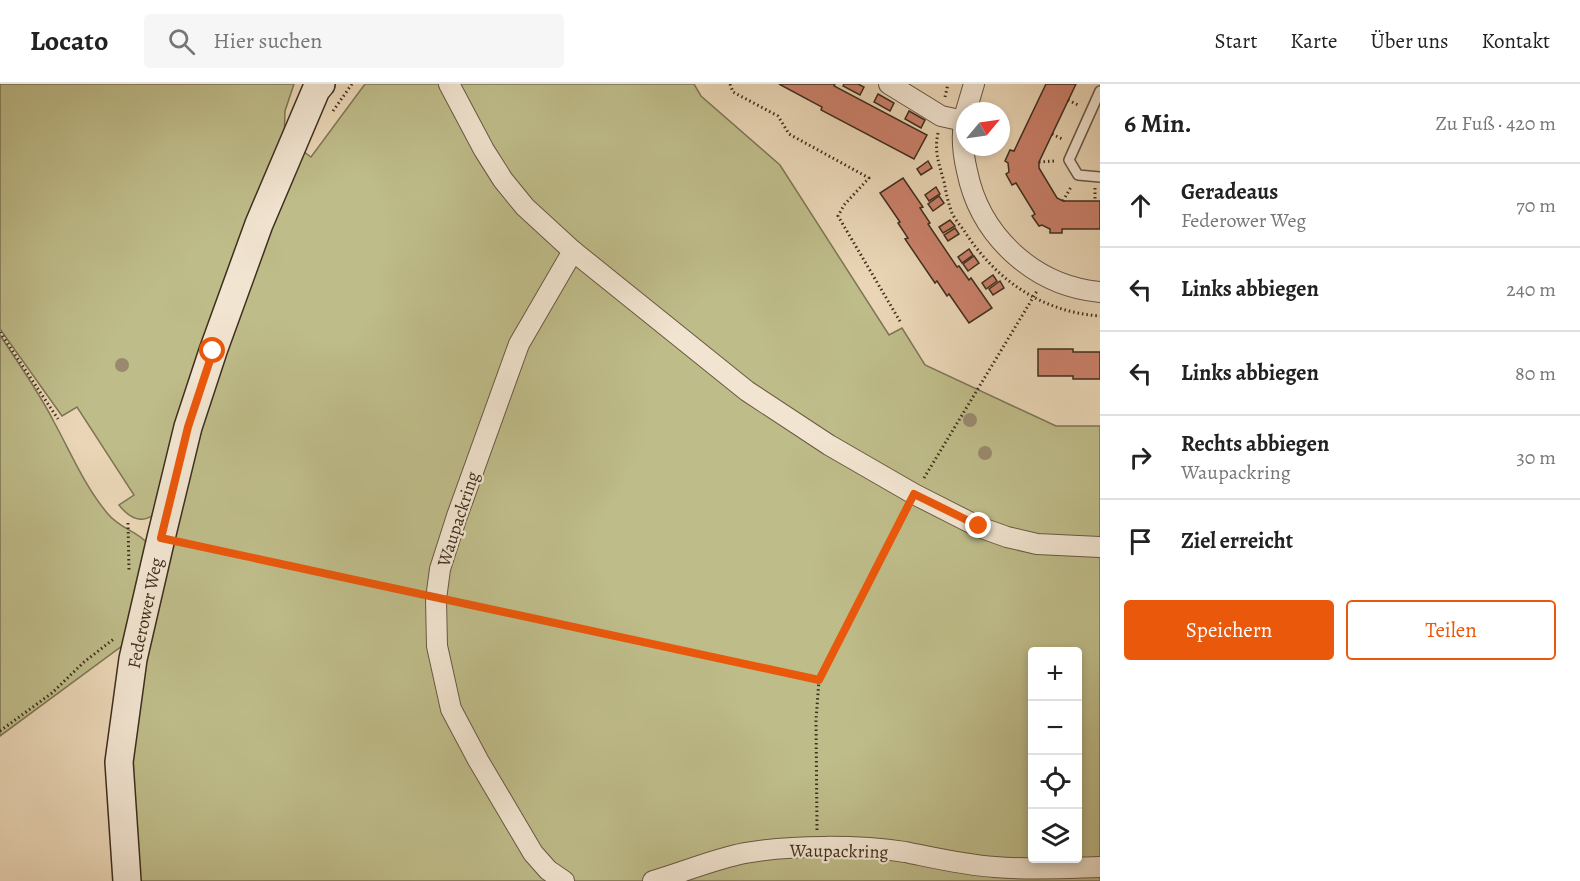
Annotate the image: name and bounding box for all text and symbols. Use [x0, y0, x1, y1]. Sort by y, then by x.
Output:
search box [144, 14, 564, 68]
text: Locato [30, 22, 108, 60]
icon: search [165, 25, 198, 58]
text: Hier suchen [213, 26, 322, 56]
text: Start [1215, 27, 1257, 55]
text: Karte [1290, 27, 1338, 55]
text: Über uns [1371, 27, 1448, 55]
text: Kontakt [1481, 27, 1550, 55]
north arrow [956, 102, 1010, 156]
text: 6 Min. [1124, 106, 1192, 141]
text: Zu Fuß · 420 m [1435, 110, 1556, 137]
text: Geradeaus [1181, 177, 1278, 207]
icon: ahead [1124, 189, 1157, 222]
text: 70 m [1516, 192, 1556, 219]
text: Federower Weg [1181, 207, 1306, 234]
icon: left [1124, 273, 1157, 306]
text: Links abbiegen [1181, 274, 1319, 304]
text: 240 m [1506, 276, 1556, 303]
route start [199, 337, 225, 363]
icon: left [1124, 357, 1157, 390]
text: Links abbiegen [1181, 358, 1319, 388]
text: 80 m [1515, 360, 1556, 387]
text: Rechts abbiegen [1181, 429, 1329, 459]
icon: right [1124, 441, 1157, 474]
text: 30 m [1516, 444, 1556, 471]
text: Waupackring [1181, 459, 1291, 486]
street label: Waupackring [431, 468, 485, 571]
route end [965, 512, 991, 538]
icon: arrive [1124, 525, 1157, 558]
text: Ziel erreicht [1181, 526, 1293, 556]
street label: Federower Weg [122, 555, 168, 671]
button: Speichern [1124, 600, 1334, 660]
button: Teilen [1346, 600, 1556, 660]
map controls [1028, 647, 1082, 863]
button: + [1028, 647, 1082, 701]
button: − [1028, 701, 1082, 755]
button: locate [1028, 755, 1082, 809]
button: layers [1028, 809, 1082, 863]
street label: Waupackring [788, 838, 889, 864]

